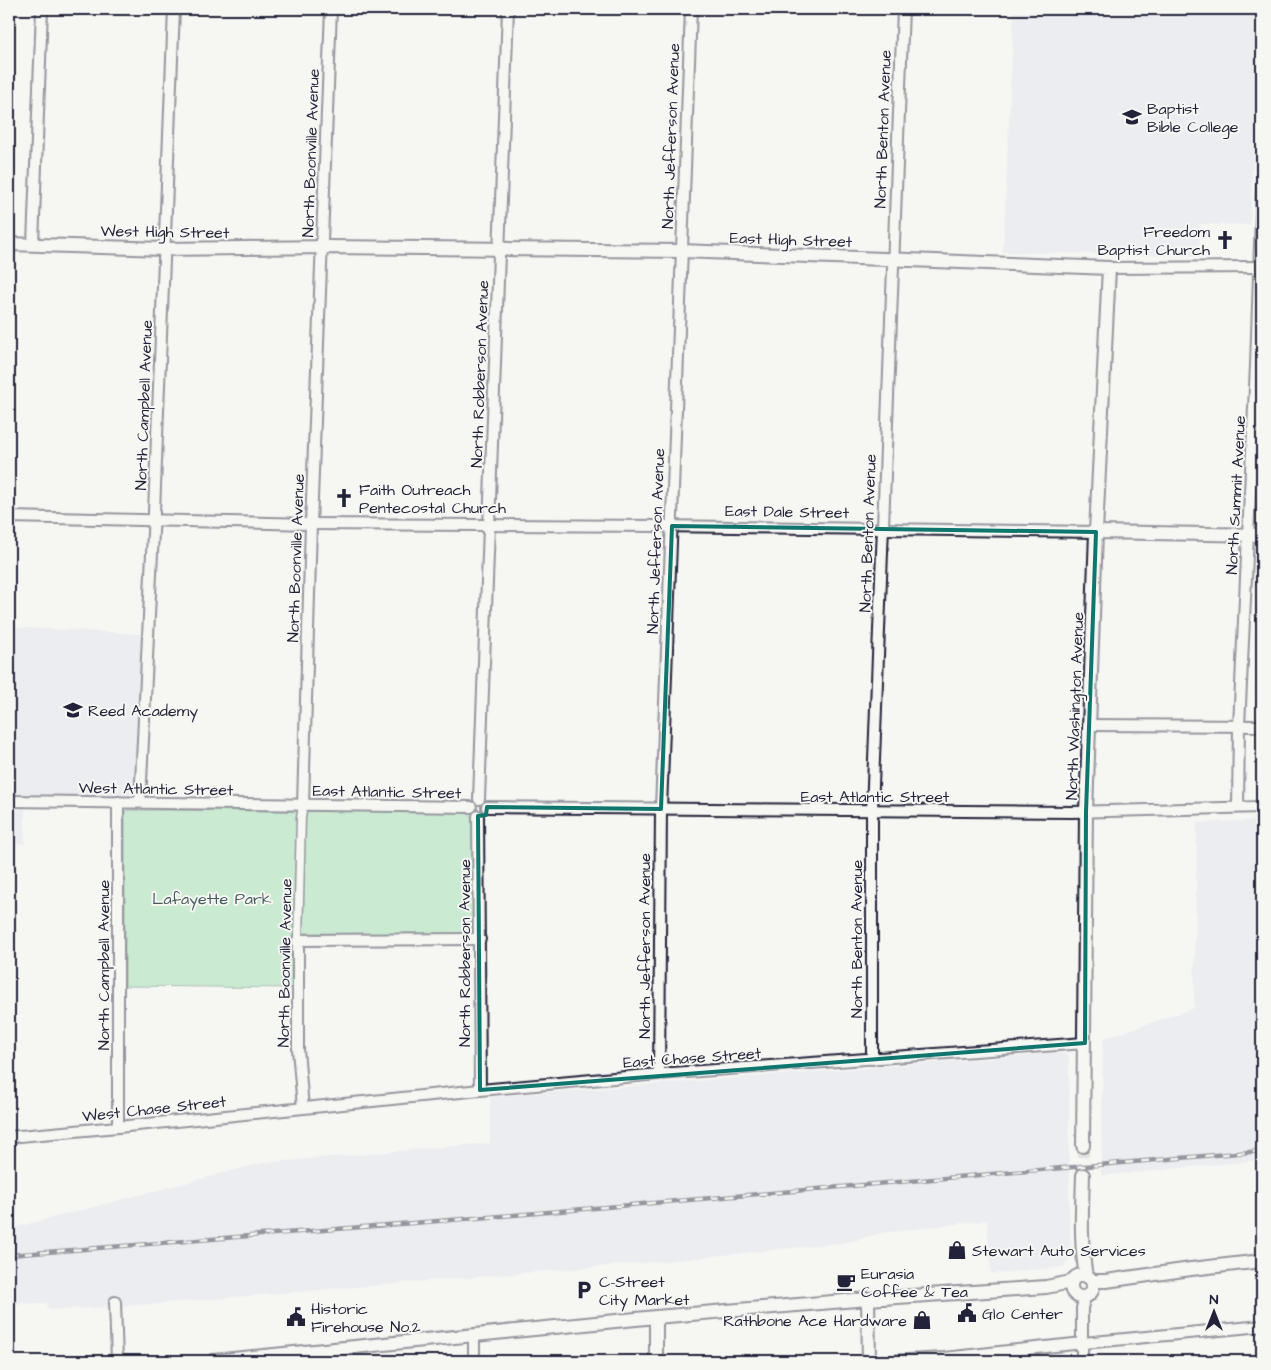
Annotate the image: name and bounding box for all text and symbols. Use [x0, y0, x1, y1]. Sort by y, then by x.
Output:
street label: North Jefferson Avenue [657, 43, 685, 229]
street label: North Benton Avenue [869, 49, 897, 209]
street label: North Boonville Avenue [297, 68, 325, 238]
place label: Baptist Bible College [1147, 98, 1239, 139]
school or university icon: Baptist Bible College [1121, 106, 1143, 128]
street label: West High Street [100, 220, 230, 245]
place label: Freedom Baptist Church [1098, 221, 1211, 261]
street label: East High Street [729, 227, 853, 254]
church icon: Freedom Baptist Church [1214, 229, 1236, 251]
street label: North Robberson Avenue [466, 279, 494, 468]
street label: North Campbell Avenue [130, 319, 158, 491]
street label: North Summit Avenue [1221, 415, 1251, 575]
street label: North Jefferson Avenue [642, 448, 670, 634]
street label: North Benton Avenue [854, 453, 882, 613]
street label: North Boonville Avenue [282, 473, 310, 643]
place label: Faith Outreach Pentecostal Church [359, 479, 506, 519]
church icon: Faith Outreach Pentecostal Church [333, 487, 355, 509]
street label: East Dale Street [725, 500, 850, 524]
street label: North Washington Avenue [1061, 611, 1090, 801]
school or university icon: Reed Academy [62, 699, 84, 721]
place label: Reed Academy [88, 700, 198, 723]
street label: West Atlantic Street [78, 777, 234, 801]
street label: East Atlantic Street [312, 780, 462, 804]
street label: East Atlantic Street [801, 786, 950, 808]
street label: North Jefferson Avenue [634, 853, 656, 1039]
street label: North Robberson Avenue [454, 859, 476, 1047]
street label: North Benton Avenue [846, 859, 868, 1018]
street label: North Boonville Avenue [273, 878, 297, 1048]
street label: North Campbell Avenue [93, 879, 115, 1050]
park label: Lafayette Park [152, 888, 272, 911]
street label: East Chase Street [622, 1042, 762, 1074]
street label: West Chase Street [81, 1090, 228, 1127]
shop icon: Stewart Auto Services [946, 1239, 968, 1261]
place label: Stewart Auto Services [972, 1240, 1146, 1262]
place label: Eurasia Coffee & Tea [861, 1263, 968, 1303]
place label: C-Street City Market [599, 1271, 690, 1312]
cafe icon: Eurasia Coffee & Tea [835, 1271, 857, 1293]
parking icon: C-Street City Market [573, 1279, 595, 1301]
north arrow [1188, 1288, 1238, 1338]
text: N [1210, 1290, 1219, 1310]
place label: Historic Firehouse No.2 [311, 1298, 421, 1338]
public building icon: Glo Center [956, 1302, 978, 1324]
place label: Glo Center [982, 1303, 1063, 1325]
public building icon: Historic Firehouse No.2 [285, 1306, 307, 1328]
shop icon: Rathbone Ace Hardware [911, 1309, 933, 1331]
place label: Rathbone Ace Hardware [723, 1310, 907, 1332]

